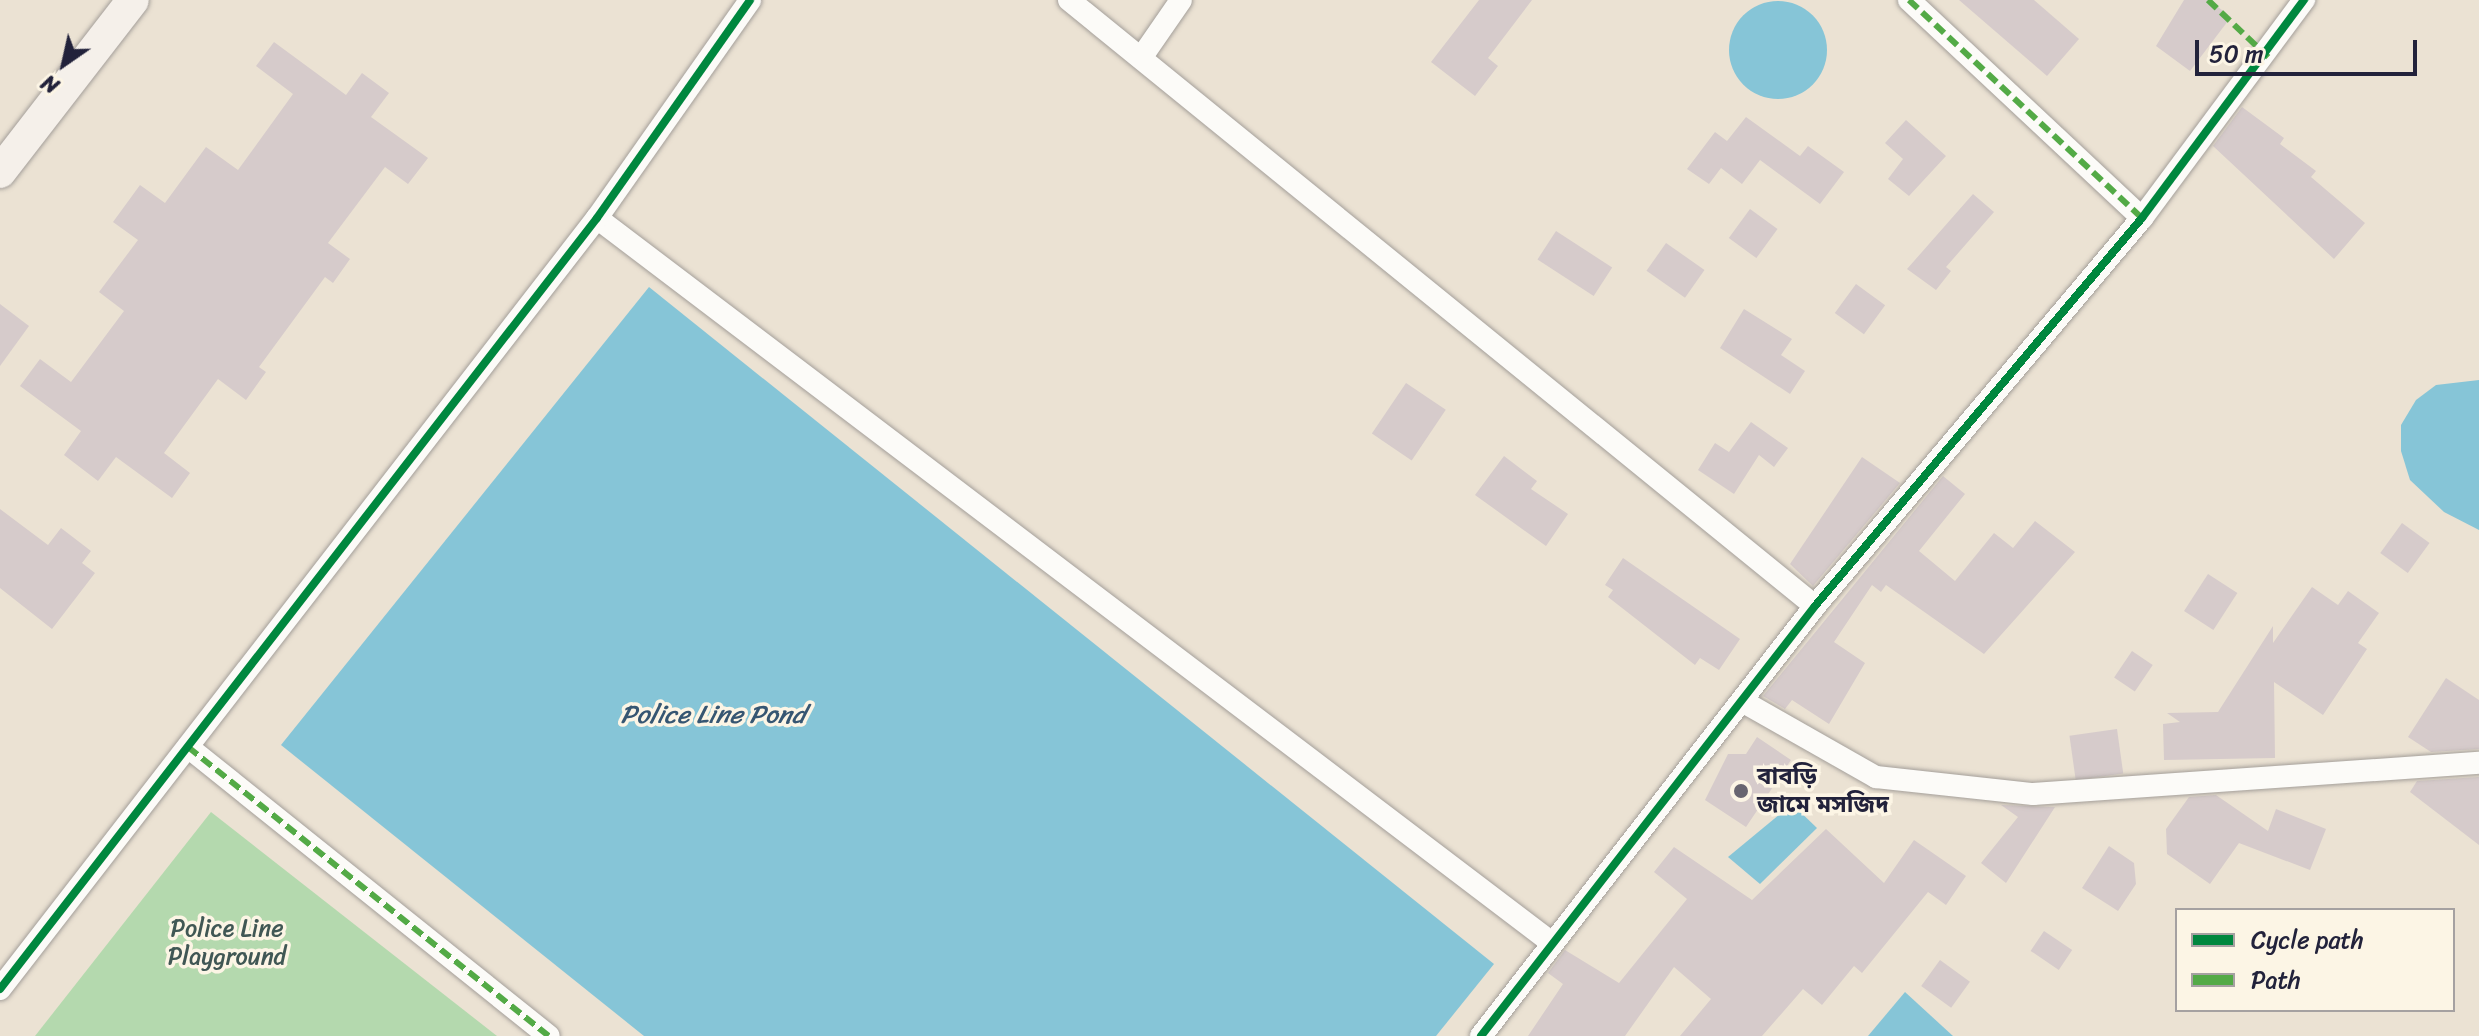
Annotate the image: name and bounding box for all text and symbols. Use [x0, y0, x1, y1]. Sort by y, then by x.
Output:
north arrow [24, 24, 104, 104]
scale bar [2199, 24, 2421, 74]
text: 50 m [2209, 33, 2264, 75]
text: N [33, 64, 68, 105]
water label: Police Line Pond [620, 699, 806, 731]
place label: বাবড়ি জামে মসজিদ [1757, 763, 1889, 819]
marker: বাবড়ি জামে মসজিদ [1732, 782, 1750, 800]
legend [2175, 908, 2455, 1012]
park label: Police Line Playground [168, 915, 286, 971]
text: Cycle path [2251, 919, 2364, 961]
text: Path [2251, 959, 2301, 1001]

